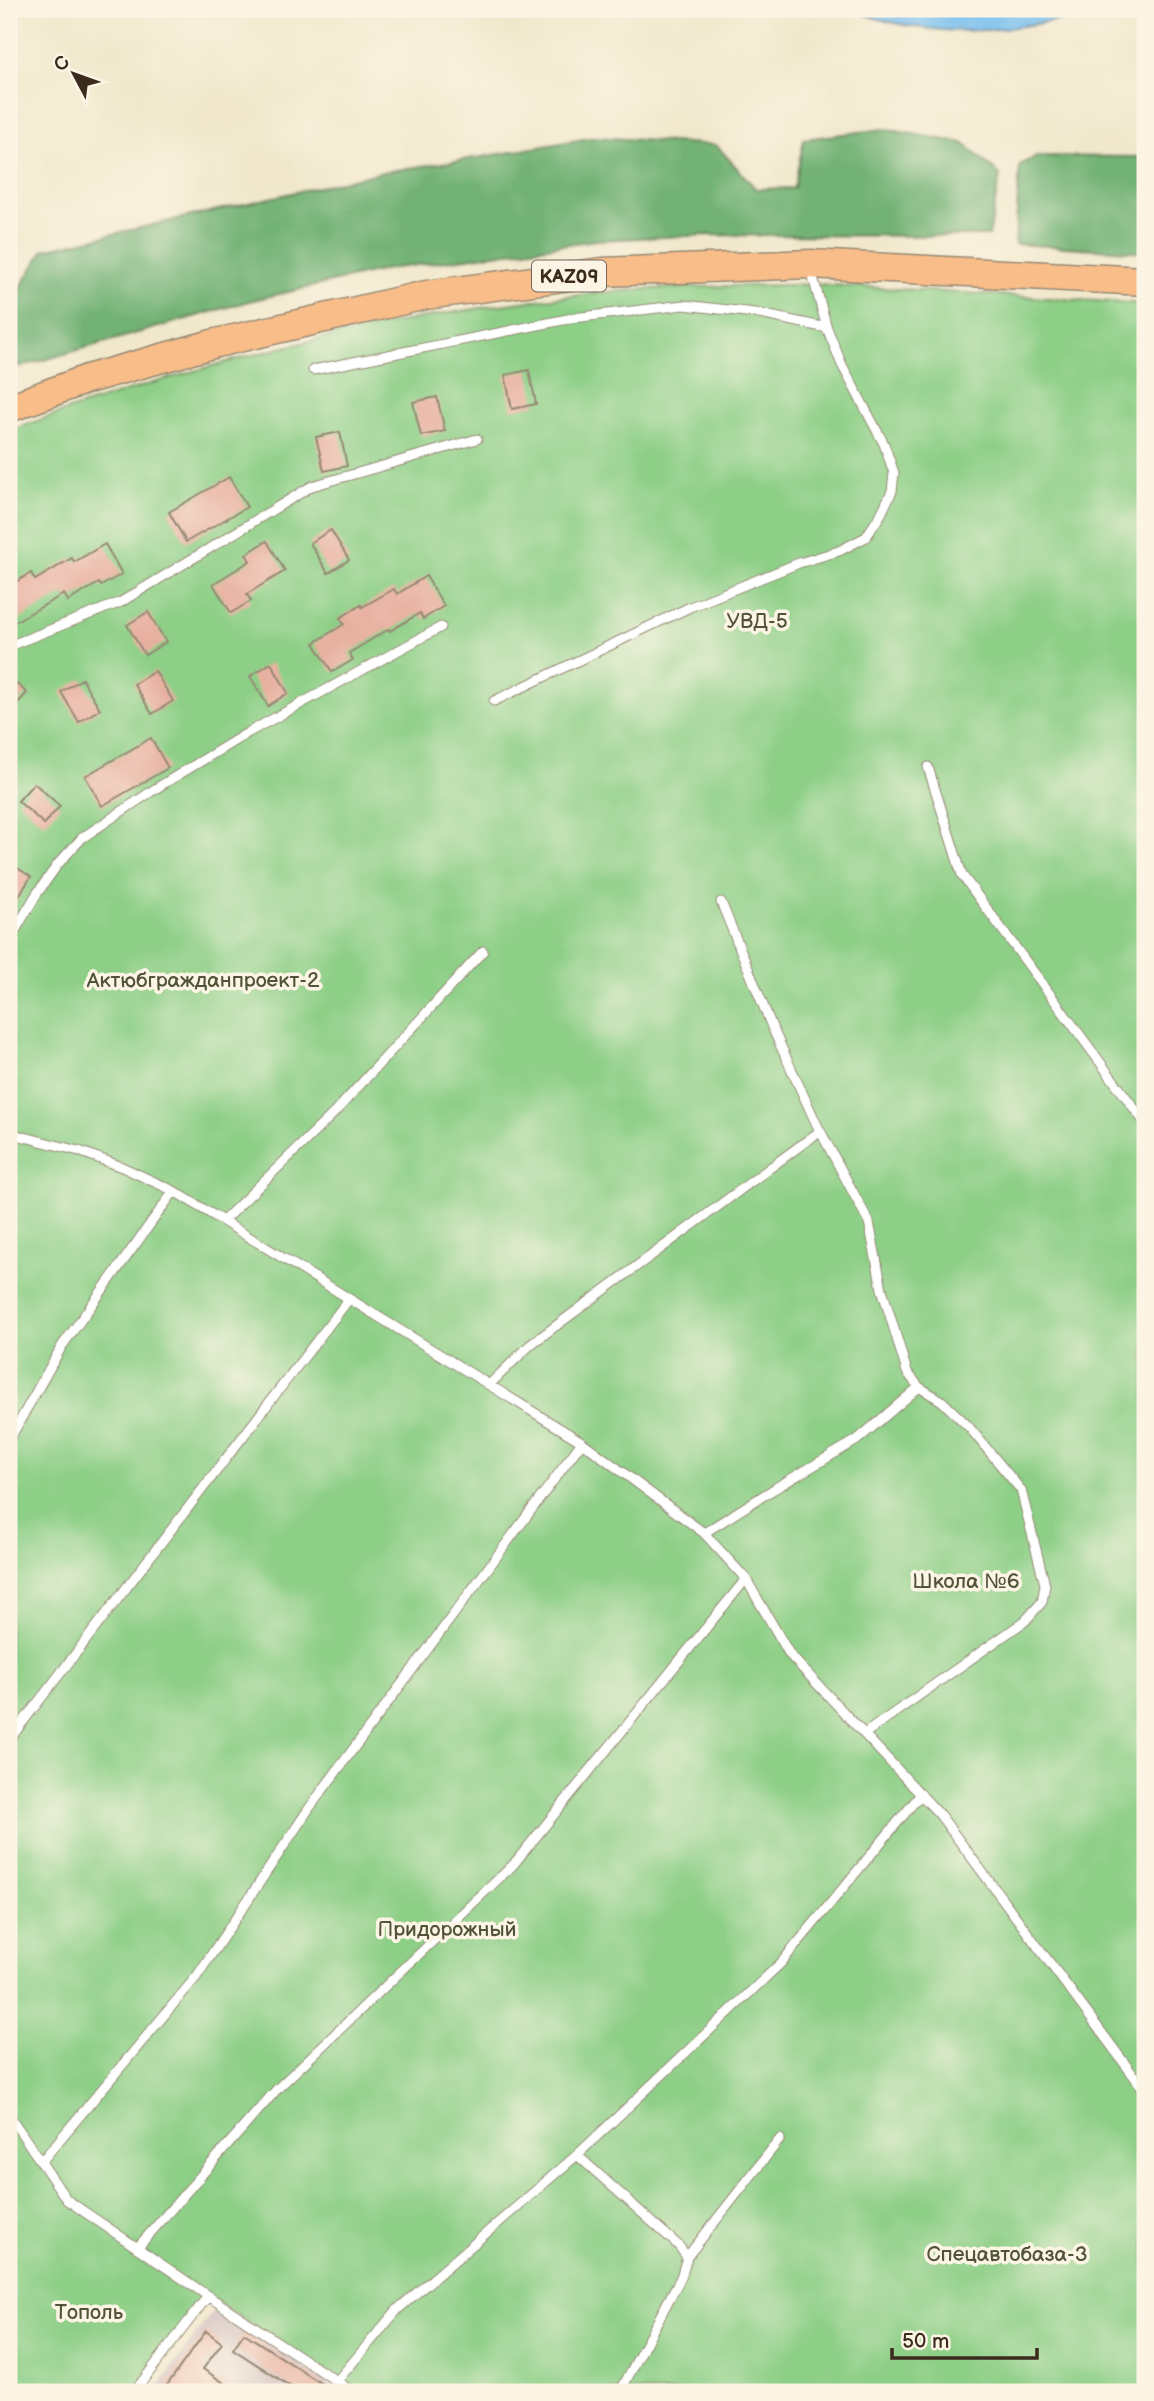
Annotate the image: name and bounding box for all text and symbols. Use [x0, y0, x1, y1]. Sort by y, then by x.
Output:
north arrow [38, 38, 108, 108]
text: С [49, 51, 75, 76]
road number: KAZ09 [532, 260, 606, 292]
park label: УВД-5 [726, 609, 788, 634]
park label: Актюбгражданпроект-2 [86, 968, 320, 993]
park label: Школа №6 [912, 1569, 1020, 1594]
park label: Придорожный [377, 1917, 517, 1942]
park label: Спецавтобаза-3 [926, 2242, 1088, 2267]
park label: Тополь [55, 2300, 124, 2325]
scale bar [892, 2317, 1037, 2361]
text: 50 m [902, 2329, 949, 2354]

